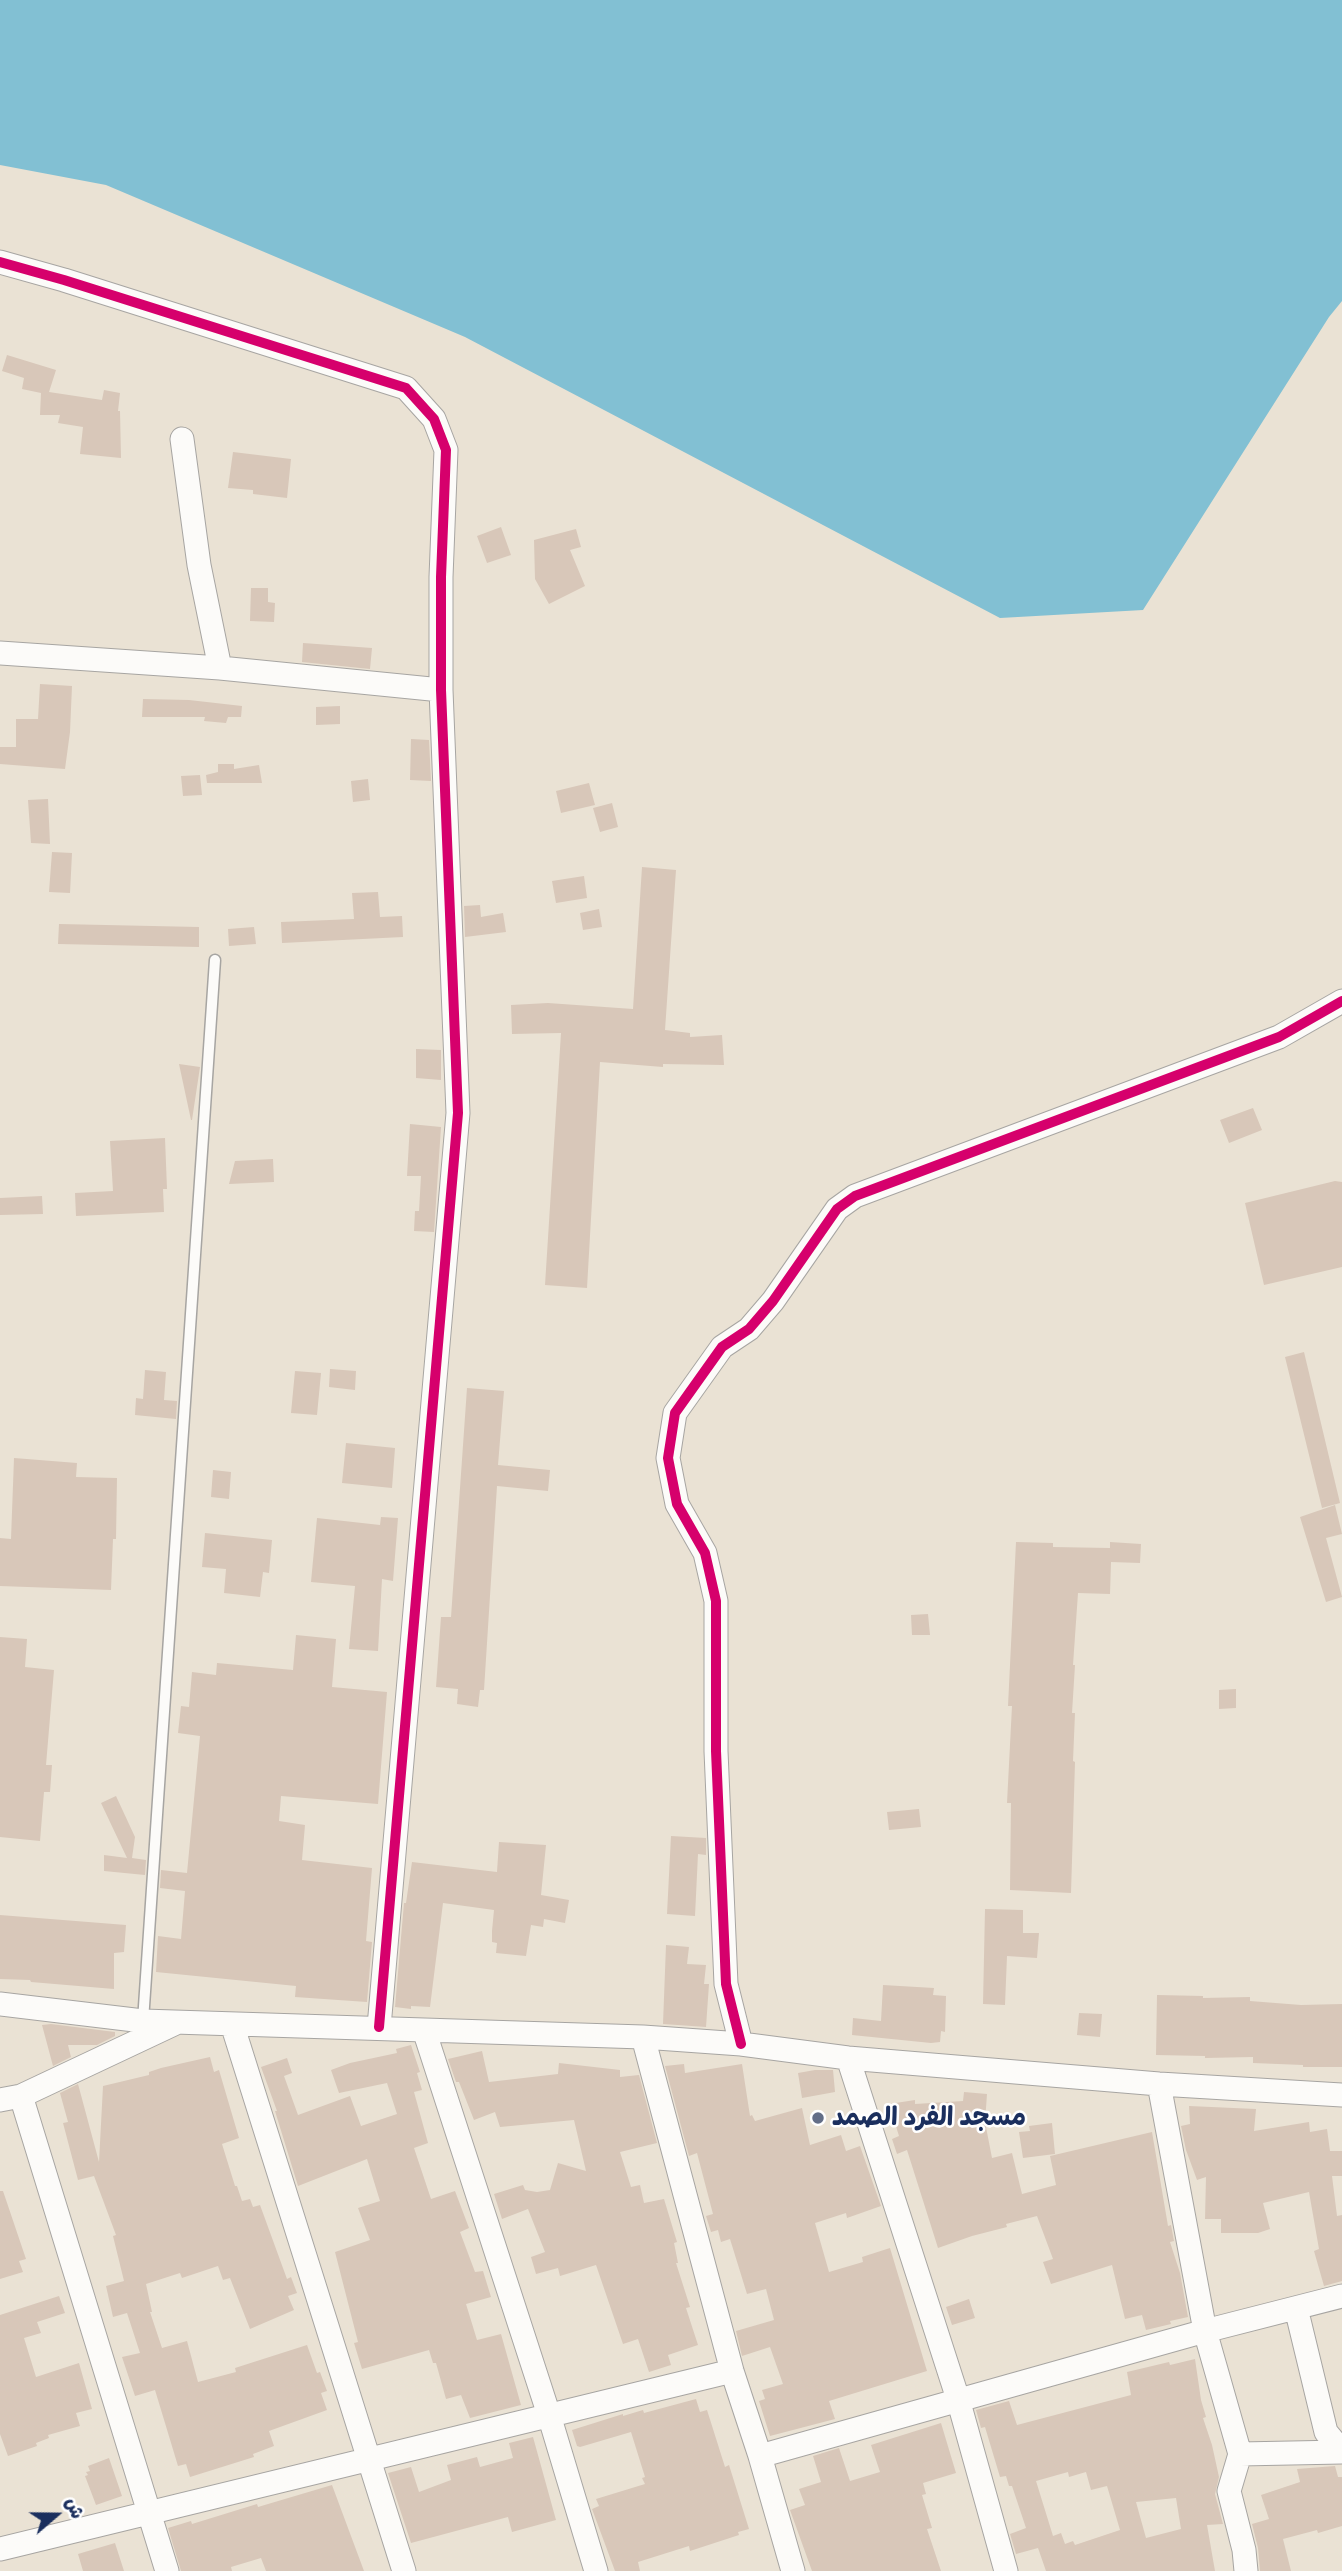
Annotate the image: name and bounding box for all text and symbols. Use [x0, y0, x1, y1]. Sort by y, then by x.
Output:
place label: مسجد الفرد الصمد [832, 2102, 1026, 2134]
marker: مسجد الفرد الصمد [810, 2110, 826, 2126]
north arrow [21, 2480, 91, 2550]
text: ش [60, 2494, 92, 2522]

